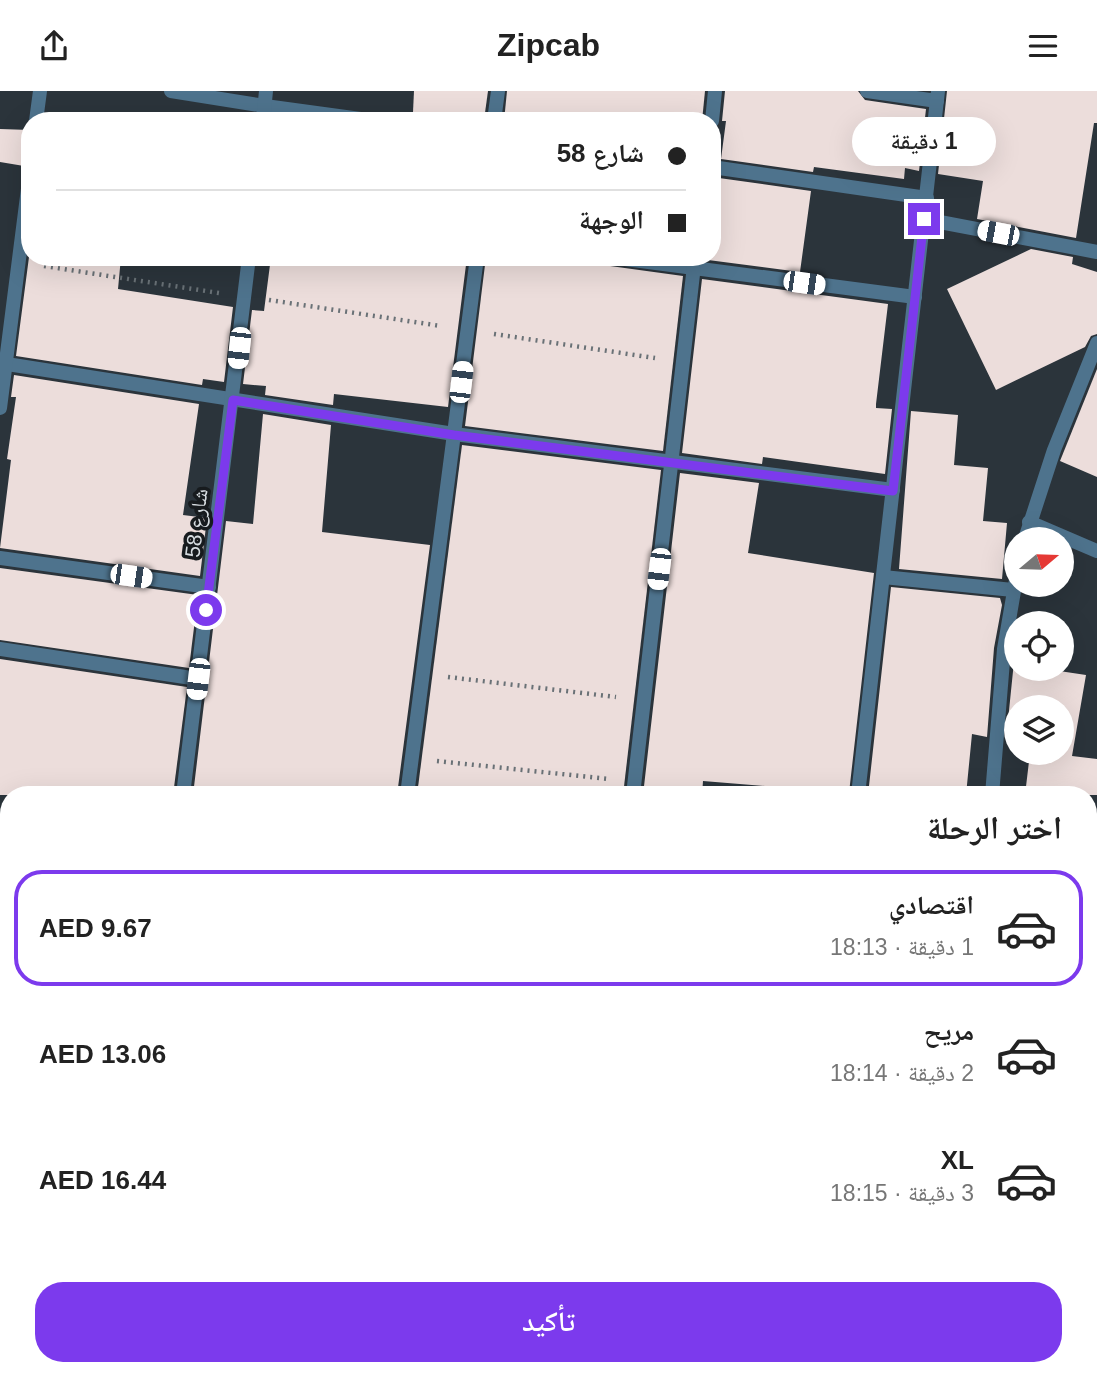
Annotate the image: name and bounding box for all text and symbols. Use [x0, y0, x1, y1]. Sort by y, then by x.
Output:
icon: share [35, 27, 73, 65]
text: Zipcab [497, 27, 600, 63]
icon: menu [1024, 27, 1062, 65]
callout: 1 دقيقة [852, 117, 996, 167]
text: 1 دقيقة [891, 128, 957, 154]
text: شارع 58 [557, 138, 644, 168]
route end [908, 203, 940, 235]
text: الوجهة [579, 205, 644, 235]
car [976, 219, 1021, 247]
car [782, 270, 827, 296]
car [227, 326, 252, 370]
car [449, 360, 474, 404]
street label: شارع 58 [180, 487, 214, 559]
north arrow [1004, 527, 1074, 597]
map controls [1004, 527, 1074, 765]
car [647, 547, 672, 591]
car [109, 563, 154, 589]
route start [190, 594, 222, 626]
button: locate [1004, 611, 1074, 681]
car [186, 657, 211, 701]
button: layers [1004, 695, 1074, 765]
text: اختر الرحلة [927, 810, 1062, 846]
text: اقتصادي [889, 890, 974, 920]
icon: car [995, 897, 1058, 960]
text: AED 9.67 [39, 913, 152, 943]
text: 1 دقيقة · 18:13 [830, 934, 974, 960]
text: مريح [924, 1016, 974, 1046]
icon: car [995, 1023, 1058, 1086]
text: AED 13.06 [39, 1039, 166, 1069]
text: 2 دقيقة · 18:14 [830, 1060, 974, 1086]
text: XL [941, 1145, 974, 1175]
icon: car [995, 1149, 1058, 1212]
text: AED 16.44 [39, 1165, 166, 1195]
text: 3 دقيقة · 18:15 [830, 1180, 974, 1206]
button: تأكيد [35, 1282, 1062, 1362]

